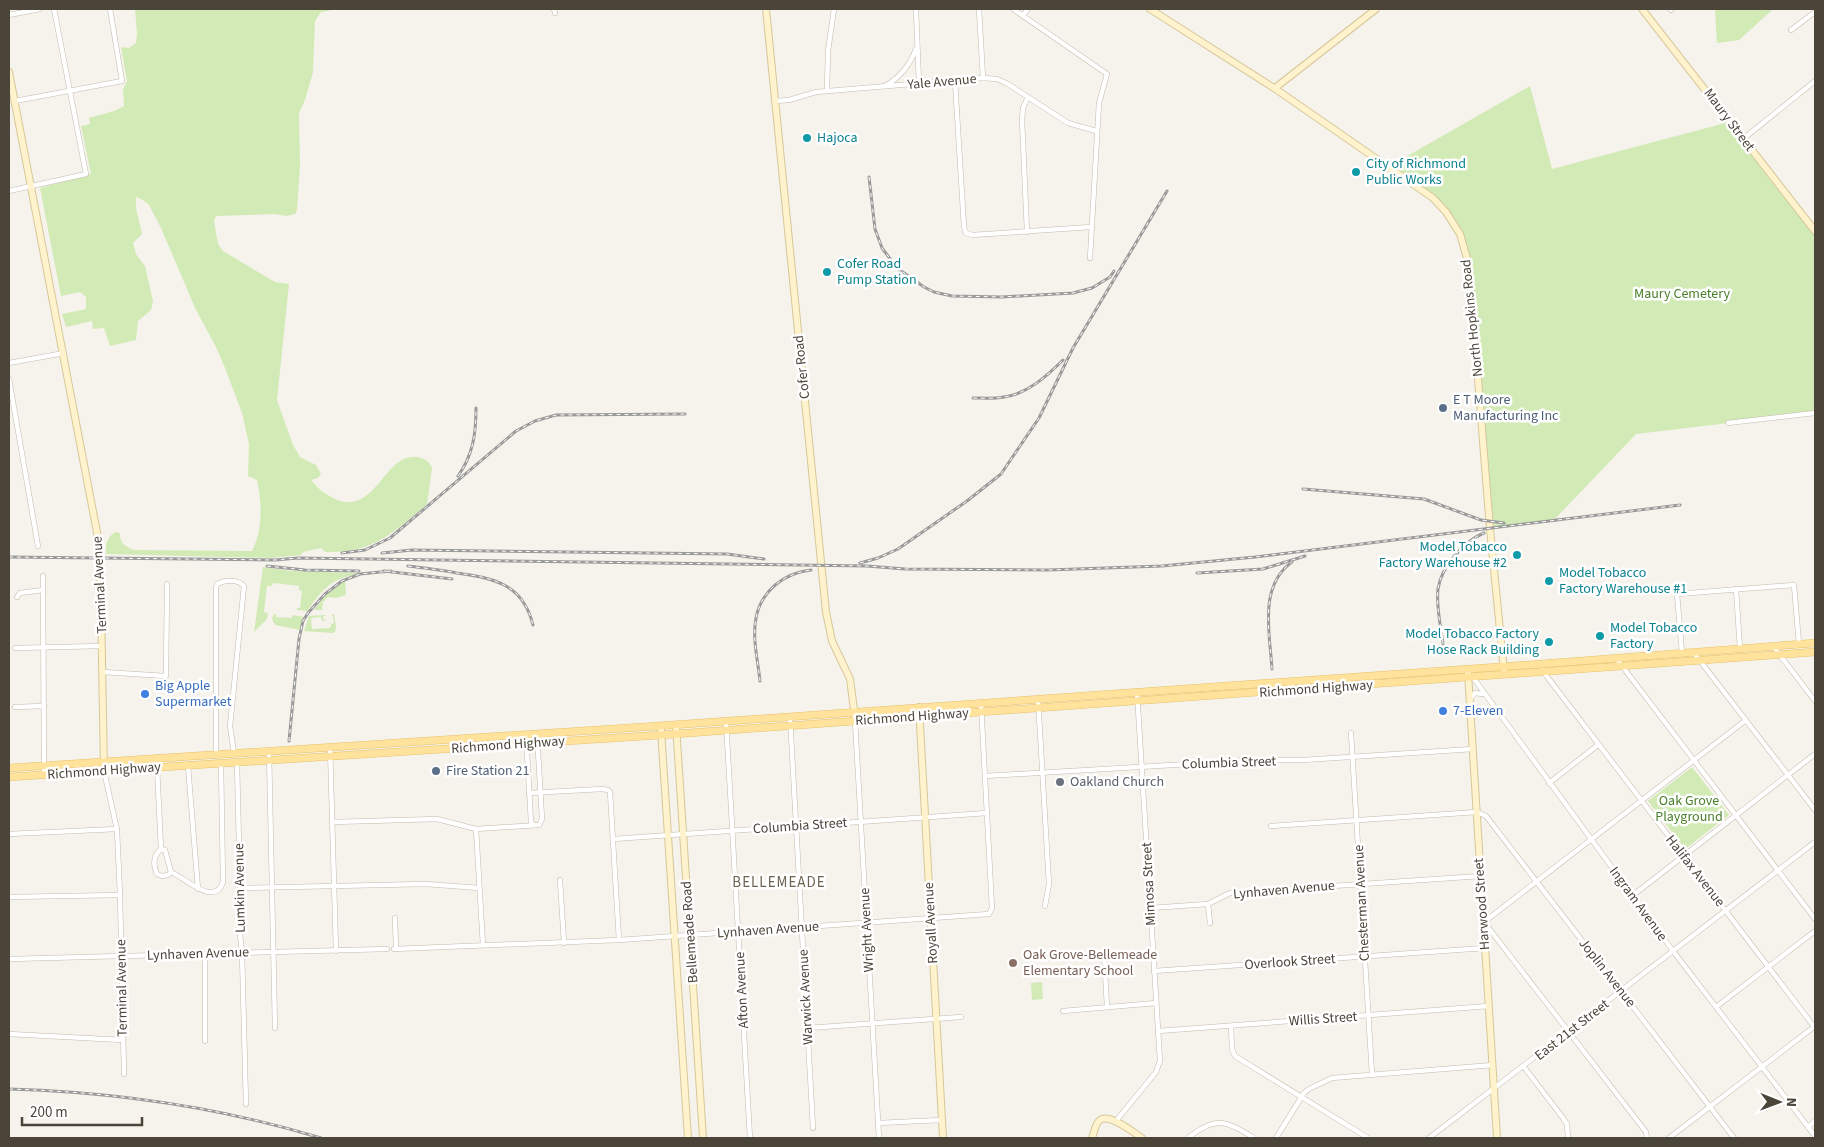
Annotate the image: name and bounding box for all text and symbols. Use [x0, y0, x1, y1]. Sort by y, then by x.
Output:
street label: Yale Avenue [906, 69, 977, 95]
street label: Maury Street [1699, 84, 1760, 156]
place label: Hajoca [817, 128, 858, 148]
marker: Hajoca [801, 132, 813, 144]
place label: City of Richmond Public Works [1366, 154, 1466, 190]
marker: City of Richmond Public Works [1350, 166, 1362, 178]
place label: Cofer Road Pump Station [837, 254, 917, 290]
street label: North Hopkins Road [1456, 258, 1488, 378]
marker: Cofer Road Pump Station [821, 266, 833, 278]
park label: Maury Cemetery [1634, 284, 1730, 304]
street label: Cofer Road [789, 334, 815, 400]
place label: E T Moore Manufacturing Inc [1453, 390, 1559, 426]
marker: E T Moore Manufacturing Inc [1437, 402, 1449, 414]
street label: Terminal Avenue [87, 536, 113, 634]
place label: Model Tobacco Factory Warehouse #2 [1379, 537, 1507, 573]
marker: Model Tobacco Factory Warehouse #2 [1511, 549, 1523, 561]
place label: Model Tobacco Factory Warehouse #1 [1559, 563, 1687, 599]
marker: Model Tobacco Factory Warehouse #1 [1543, 575, 1555, 587]
place label: Model Tobacco Factory [1610, 618, 1697, 654]
place label: Model Tobacco Factory Hose Rack Building [1405, 624, 1539, 660]
marker: Model Tobacco Factory [1594, 630, 1606, 642]
marker: Model Tobacco Factory Hose Rack Building [1543, 636, 1555, 648]
street label: Richmond Highway [1259, 675, 1374, 703]
place label: Big Apple Supermarket [155, 676, 232, 712]
marker: Big Apple Supermarket [139, 688, 151, 700]
place label: 7-Eleven [1453, 701, 1503, 721]
street label: Richmond Highway [855, 703, 970, 731]
marker: 7-Eleven [1437, 705, 1449, 717]
street label: Richmond Highway [451, 731, 566, 759]
street label: Columbia Street [1181, 751, 1277, 775]
street label: Richmond Highway [47, 757, 162, 785]
place label: Fire Station 21 [446, 761, 529, 781]
marker: Fire Station 21 [430, 765, 442, 777]
place label: Oakland Church [1070, 772, 1164, 792]
marker: Oakland Church [1054, 776, 1066, 788]
park label: Oak Grove Playground [1655, 791, 1723, 827]
street label: Columbia Street [752, 813, 848, 839]
street label: Halifax Avenue [1661, 831, 1729, 911]
street label: Mimosa Street [1137, 841, 1161, 926]
street label: Lumkin Avenue [229, 843, 251, 933]
street label: Chesterman Avenue [1349, 844, 1375, 962]
street label: Harwood Street [1469, 857, 1495, 951]
street label: Ingram Avenue [1604, 863, 1672, 945]
district label: BELLEMEADE [732, 872, 826, 893]
street label: Lynhaven Avenue [1232, 876, 1336, 904]
street label: Bellemeade Road [676, 880, 704, 984]
street label: Royall Avenue [919, 882, 943, 964]
street label: Wright Avenue [855, 887, 879, 973]
street label: Lynhaven Avenue [716, 916, 820, 944]
street label: Joplin Avenue [1574, 934, 1640, 1012]
street label: Terminal Avenue [111, 939, 133, 1037]
street label: Lynhaven Avenue [147, 942, 249, 966]
place label: Oak Grove-Bellemeade Elementary School [1023, 945, 1157, 981]
street label: Warwick Avenue [794, 949, 818, 1045]
street label: Overlook Street [1244, 949, 1336, 975]
street label: Afton Avenue [730, 951, 754, 1029]
marker: Oak Grove-Bellemeade Elementary School [1007, 957, 1019, 969]
street label: East 21st Street [1531, 994, 1614, 1065]
street label: Willis Street [1288, 1007, 1358, 1031]
north arrow [1754, 1077, 1804, 1127]
scale bar [22, 1094, 142, 1126]
text: N [1781, 1097, 1801, 1107]
text: 200 m [30, 1102, 68, 1123]

